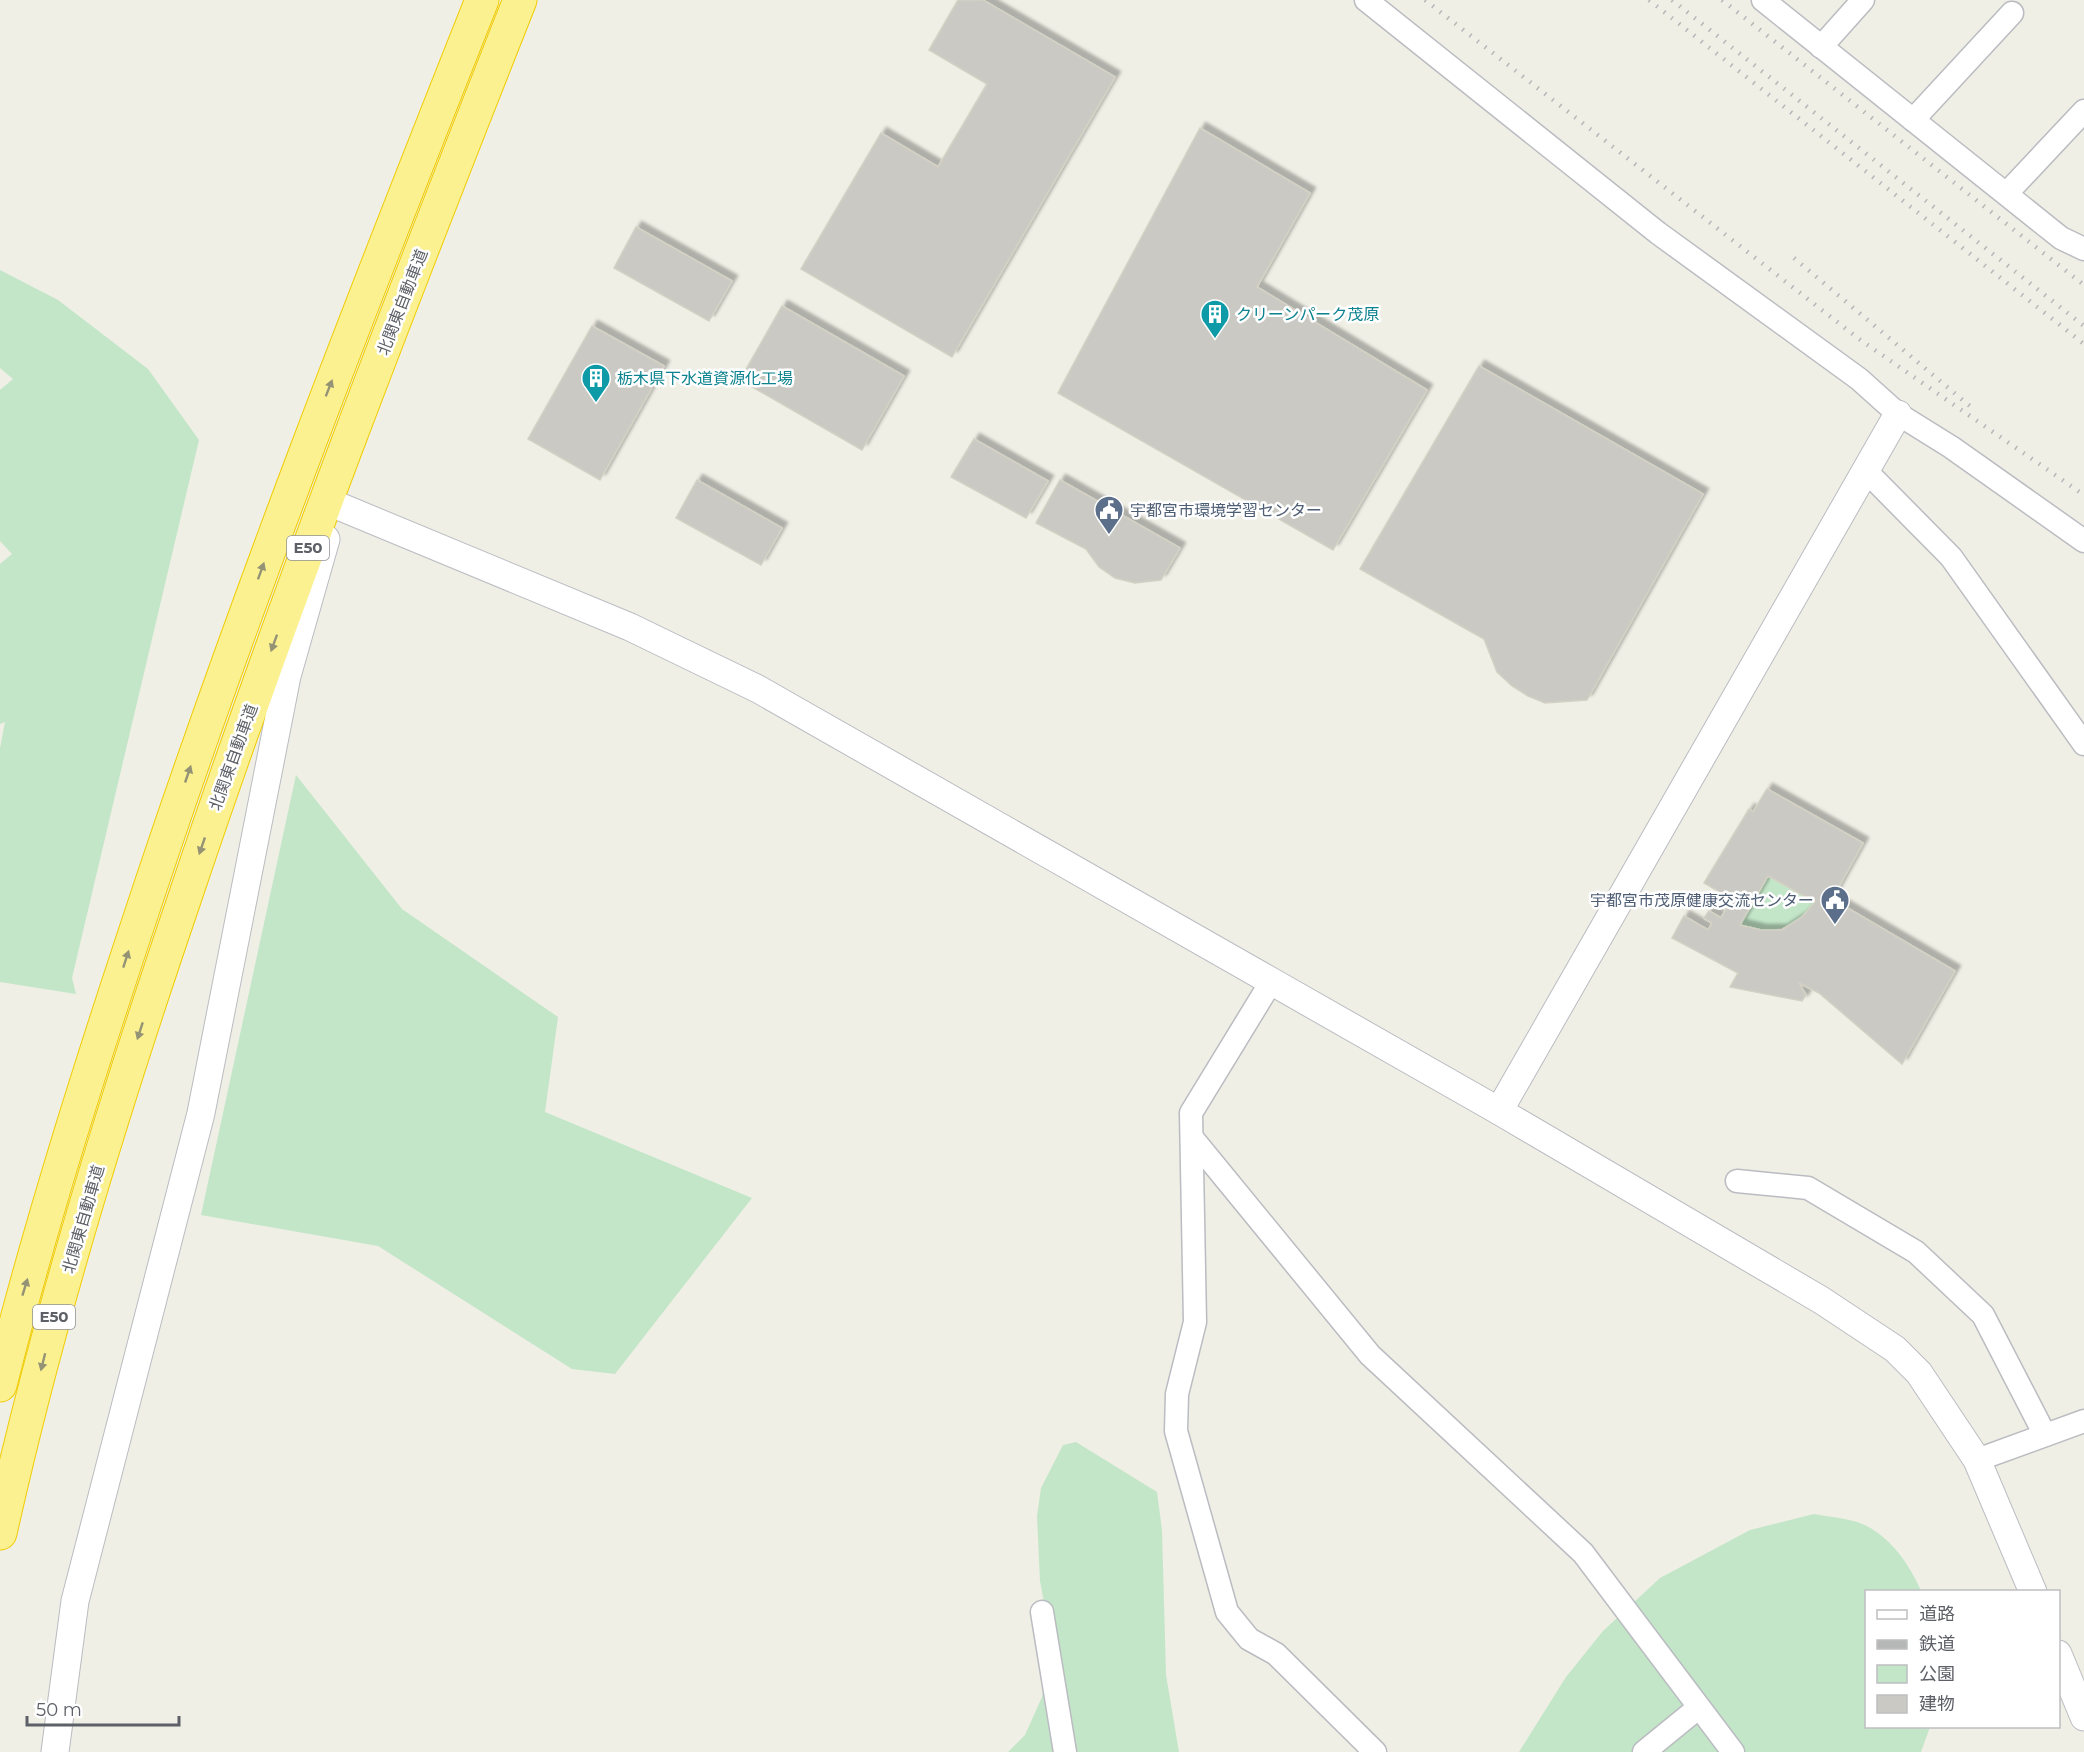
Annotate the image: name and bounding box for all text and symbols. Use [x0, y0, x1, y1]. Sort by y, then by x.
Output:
street label: 北関東自動車道 [374, 246, 431, 358]
building icon: クリーンパーク茂原 [1199, 298, 1231, 340]
place label: クリーンパーク茂原 [1236, 305, 1379, 324]
building icon: 栃木県下水道資源化工場 [580, 362, 612, 404]
place label: 栃木県下水道資源化工場 [617, 369, 793, 388]
one-way arrow [325, 379, 335, 397]
public building icon: 宇都宮市環境学習センター [1093, 494, 1125, 536]
place label: 宇都宮市環境学習センター [1130, 501, 1322, 520]
road number: E50 [287, 536, 329, 560]
one-way arrow [257, 561, 267, 579]
one-way arrow [268, 634, 278, 652]
street label: 北関東自動車道 [205, 701, 262, 813]
one-way arrow [183, 765, 193, 783]
one-way arrow [196, 837, 206, 855]
public building icon: 宇都宮市茂原健康交流センター [1819, 884, 1851, 926]
place label: 宇都宮市茂原健康交流センター [1590, 891, 1814, 910]
one-way arrow [122, 950, 131, 968]
one-way arrow [135, 1022, 144, 1040]
street label: 北関東自動車道 [59, 1163, 108, 1276]
one-way arrow [21, 1278, 30, 1296]
road number: E50 [33, 1305, 75, 1329]
one-way arrow [38, 1353, 47, 1371]
legend [1865, 1590, 2060, 1728]
text: 道路 [1919, 1603, 1955, 1625]
text: 鉄道 [1919, 1633, 1955, 1655]
text: 公園 [1919, 1663, 1955, 1685]
scale bar [27, 1689, 178, 1727]
text: 建物 [1919, 1693, 1955, 1715]
text: 50 m [36, 1699, 82, 1721]

